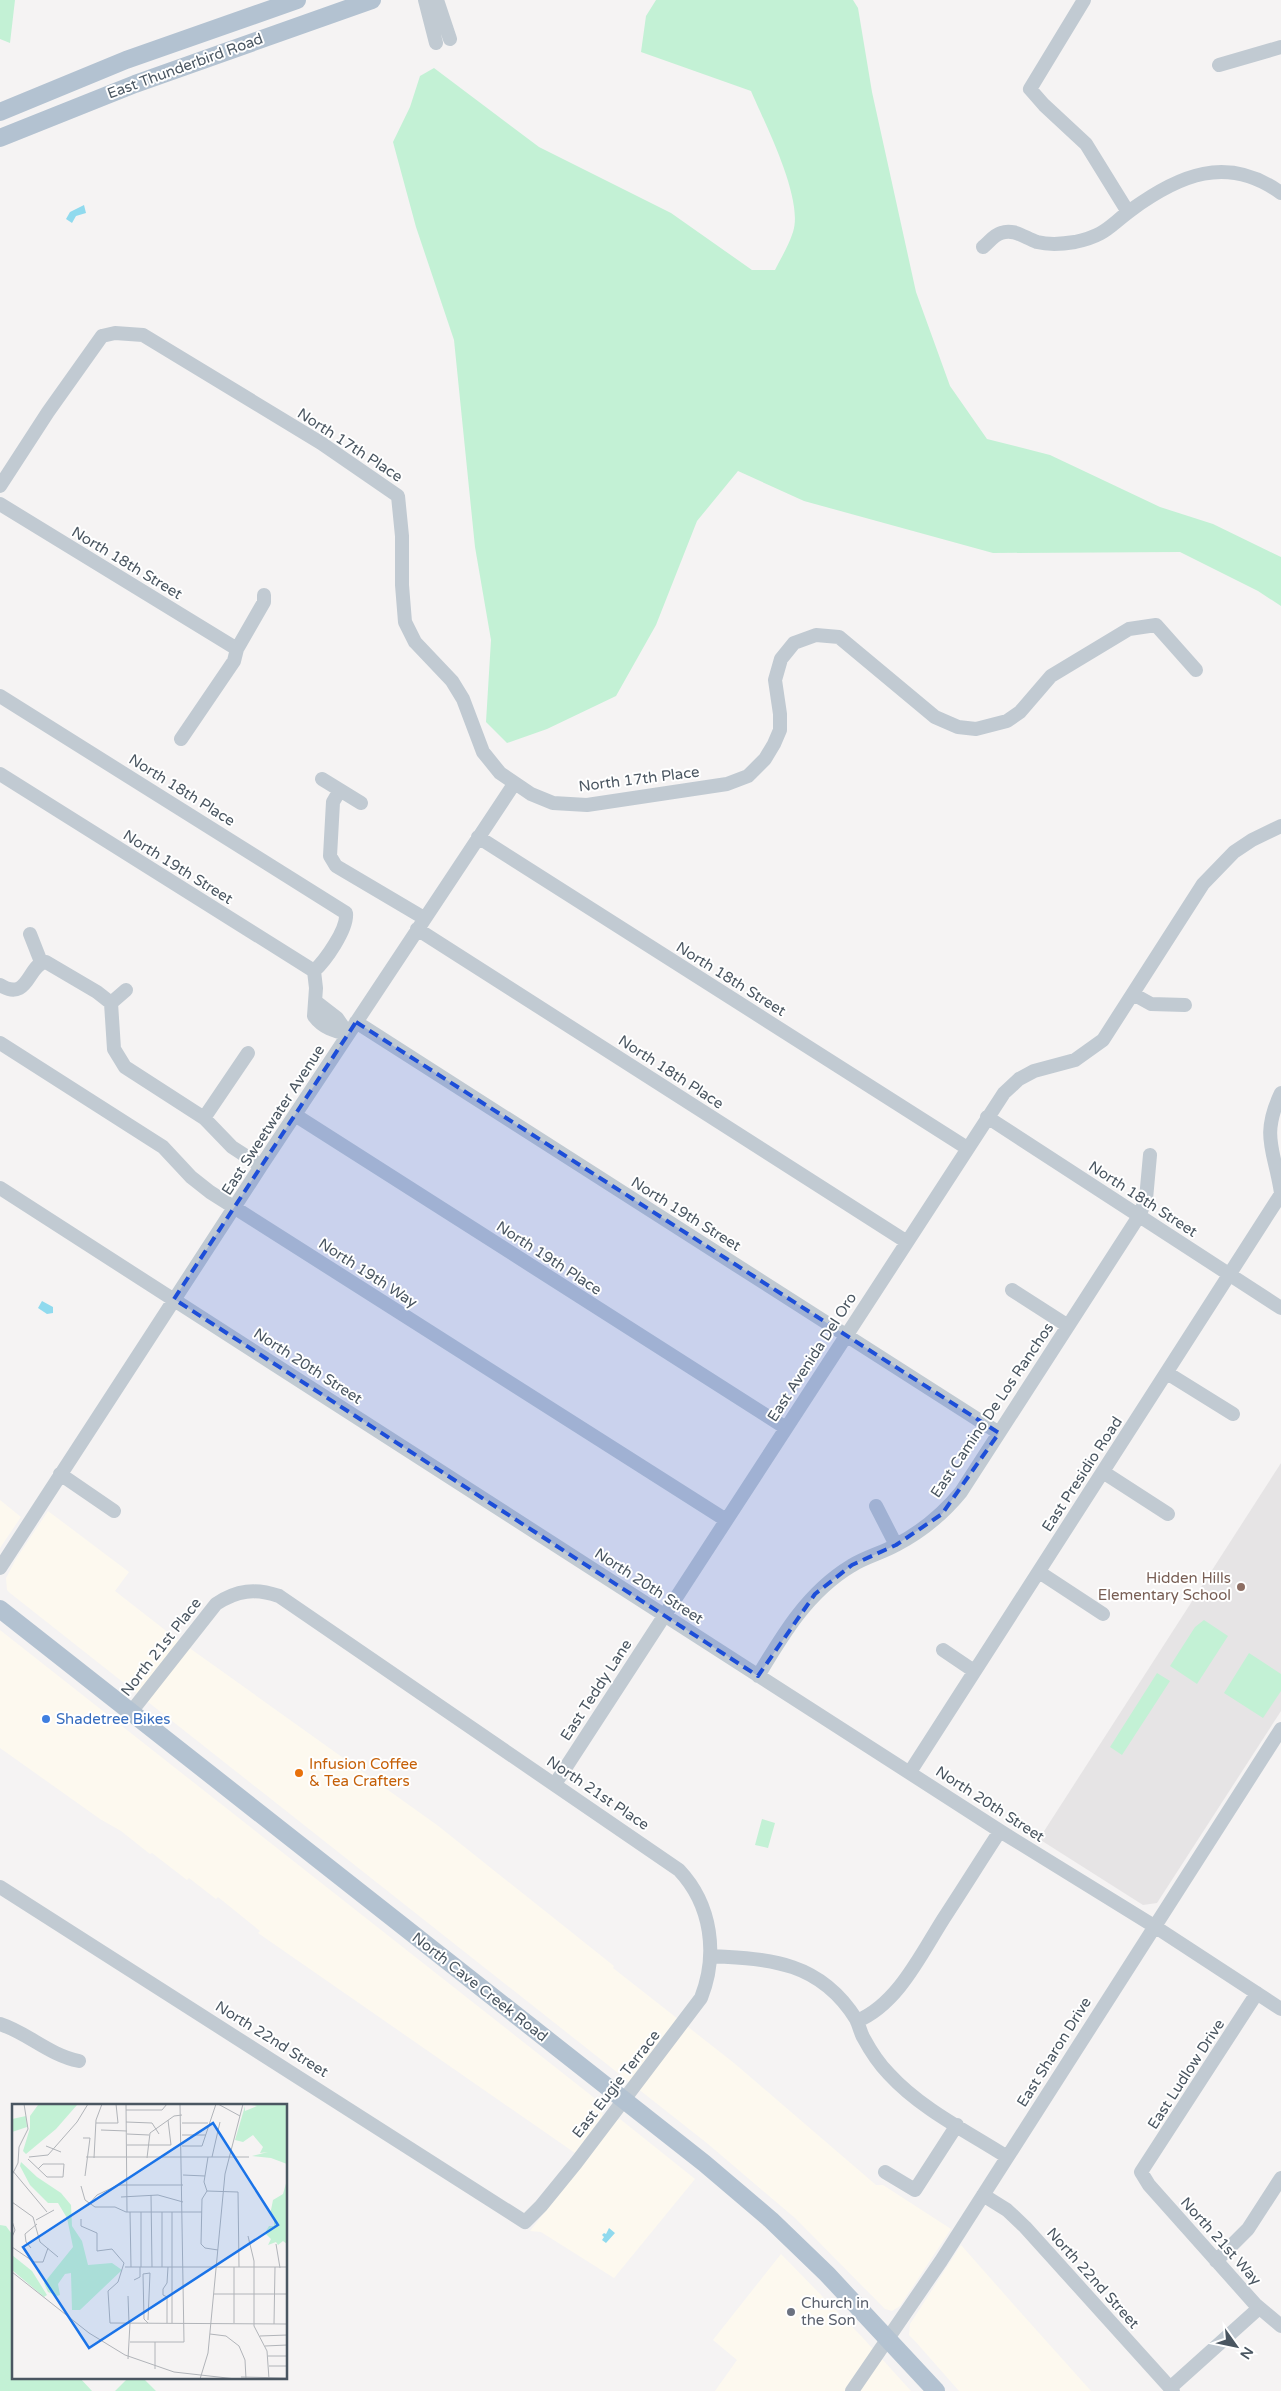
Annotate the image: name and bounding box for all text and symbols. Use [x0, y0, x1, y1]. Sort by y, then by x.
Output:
street label: East Thunderbird Road [105, 29, 265, 103]
street label: North 17th Place [294, 404, 406, 486]
street label: North 18th Street [68, 523, 186, 603]
street label: North 18th Place [126, 750, 238, 830]
street label: North 17th Place [578, 763, 700, 795]
street label: North 19th Street [120, 826, 236, 908]
street label: North 18th Street [673, 938, 789, 1020]
street label: North 18th Place [615, 1031, 727, 1113]
street label: East Sweetwater Avenue [218, 1042, 328, 1198]
street label: North 18th Street [1085, 1157, 1201, 1241]
street label: North 19th Street [628, 1173, 744, 1255]
street label: North 19th Place [493, 1217, 605, 1299]
street label: North 19th Way [315, 1234, 421, 1312]
street label: East Avenida Del Oro [764, 1289, 860, 1425]
street label: East Camino De Los Ranchos [927, 1319, 1057, 1501]
street label: North 20th Street [250, 1324, 366, 1408]
street label: East Presidio Road [1038, 1413, 1126, 1535]
street label: North 20th Street [591, 1544, 707, 1628]
place label: Hidden Hills Elementary School [1098, 1569, 1231, 1604]
marker: Hidden Hills Elementary School [1235, 1581, 1247, 1593]
street label: North 21st Place [117, 1594, 205, 1700]
street label: East Teddy Lane [557, 1636, 635, 1744]
place label: Shadetree Bikes [56, 1710, 171, 1728]
marker: Shadetree Bikes [40, 1713, 52, 1725]
street label: North 21st Place [543, 1752, 653, 1834]
place label: Infusion Coffee & Tea Crafters [309, 1755, 417, 1790]
street label: North 20th Street [932, 1762, 1048, 1846]
marker: Infusion Coffee & Tea Crafters [293, 1767, 305, 1779]
street label: North Cave Creek Road [409, 1928, 551, 2046]
street label: East Sharon Drive [1013, 1994, 1095, 2110]
street label: North 22nd Street [212, 1997, 332, 2081]
street label: East Ludlow Drive [1144, 2016, 1228, 2132]
street label: East Eugie Terrace [568, 2027, 664, 2141]
inset map [12, 2104, 288, 2378]
street label: North 21st Way [1177, 2193, 1265, 2289]
street label: North 22nd Street [1043, 2224, 1143, 2332]
place label: Church in the Son [801, 2294, 869, 2329]
marker: Church in the Son [785, 2306, 797, 2318]
north arrow [1211, 2321, 1261, 2371]
text: N [1236, 2343, 1257, 2362]

